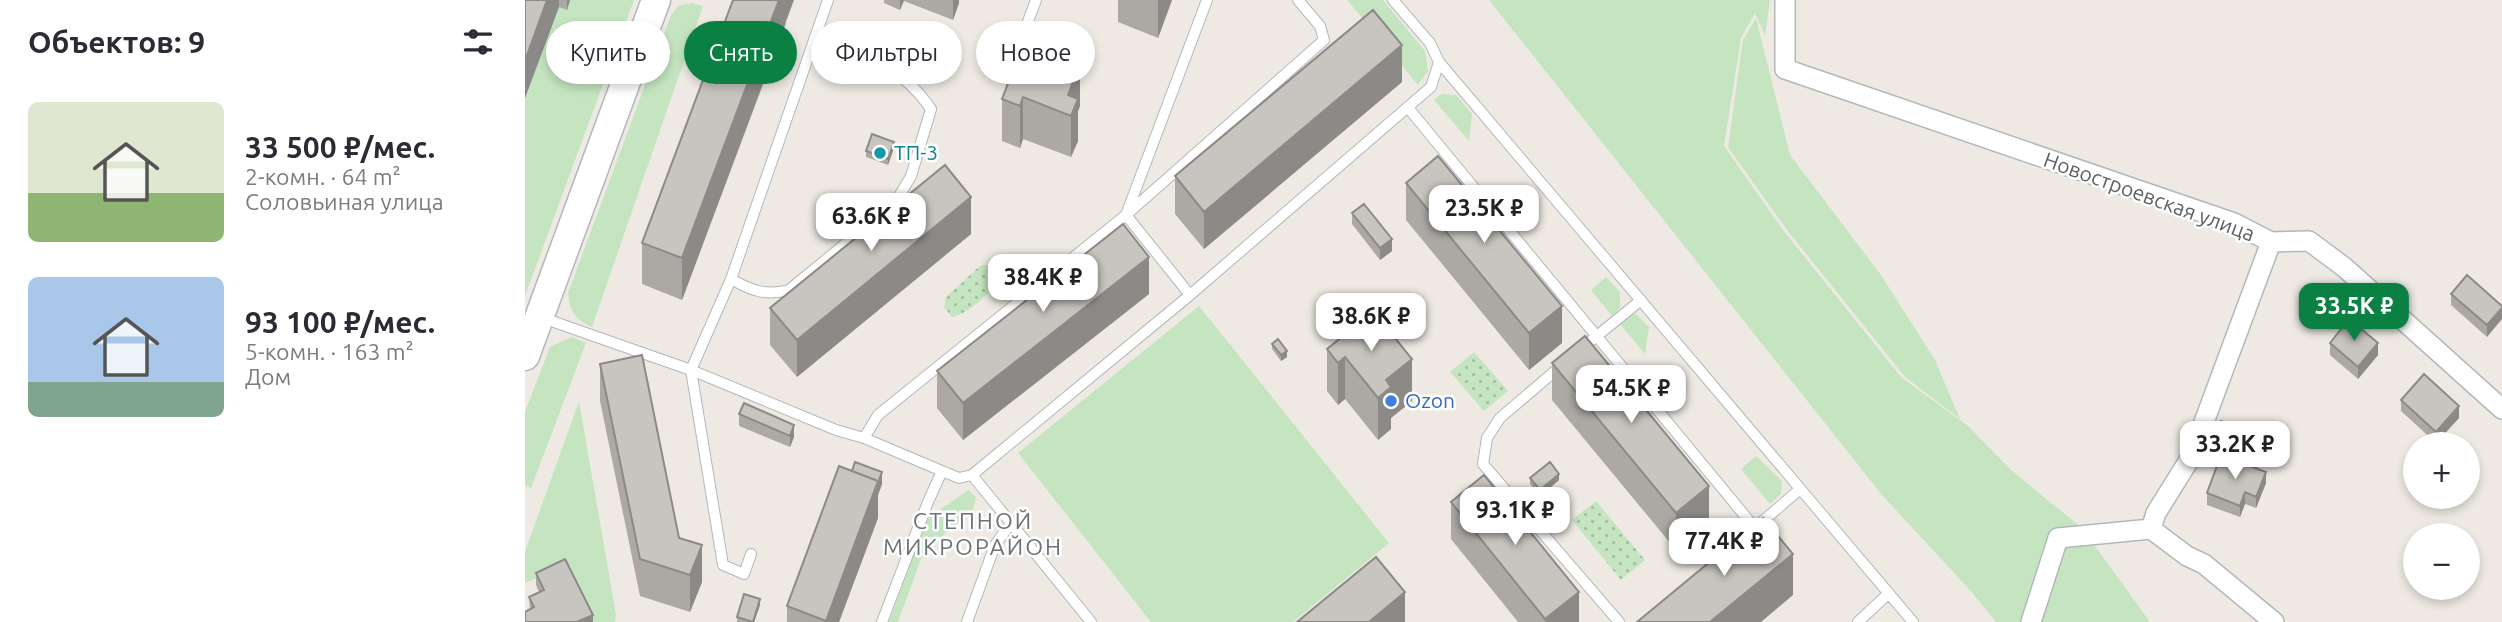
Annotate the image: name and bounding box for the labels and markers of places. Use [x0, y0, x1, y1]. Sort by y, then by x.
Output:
place label: ТП-3 [894, 140, 938, 164]
marker: ТП-3 [872, 145, 888, 161]
pin: 23.5K ₽ [1419, 186, 1549, 245]
pin: 63.6K ₽ [806, 194, 936, 253]
pin: 38.4K ₽ [978, 254, 1108, 314]
pin: 33.5K ₽ [2289, 284, 2419, 343]
pin: 38.6K ₽ [1306, 294, 1436, 353]
pin: 54.5K ₽ [1566, 366, 1696, 425]
place label: Ozon [1405, 388, 1455, 412]
marker: Ozon [1383, 393, 1399, 409]
pin: 33.2K ₽ [2170, 421, 2300, 481]
pin: 93.1K ₽ [1450, 488, 1580, 547]
pin: 77.4K ₽ [1659, 518, 1789, 578]

